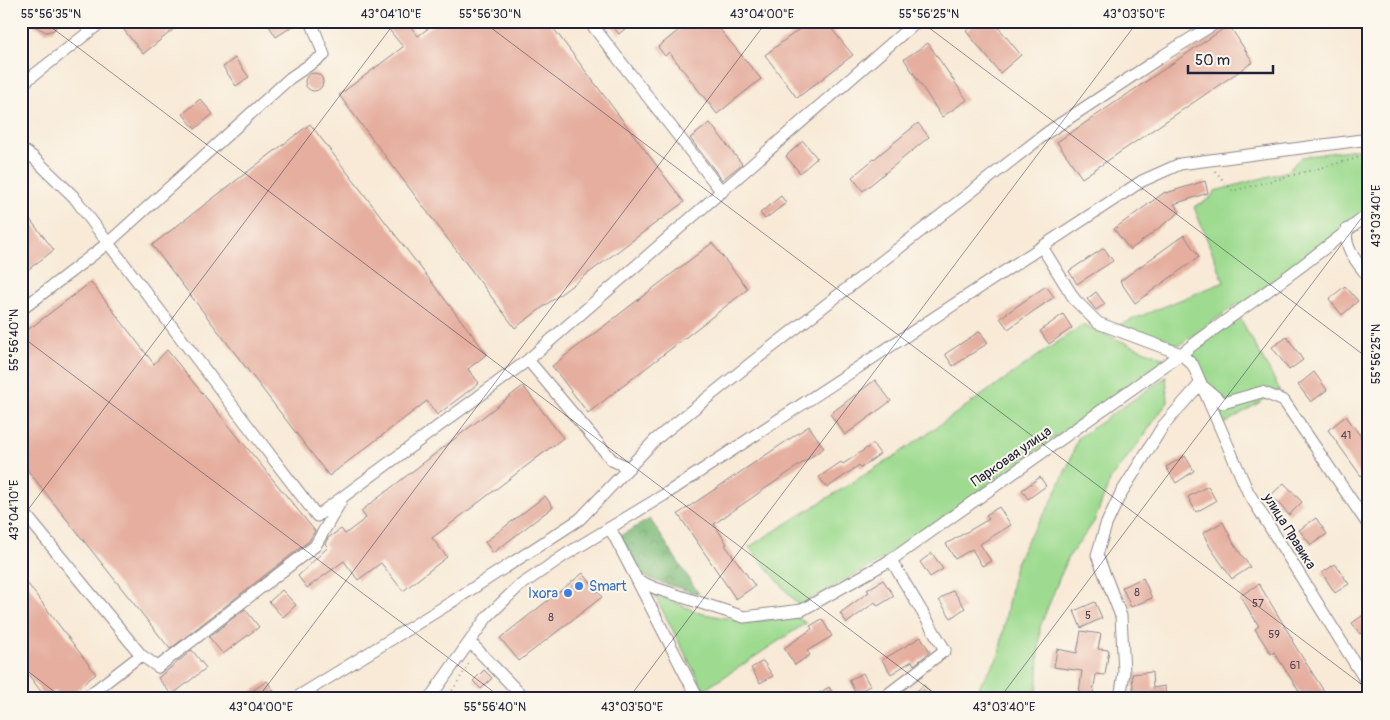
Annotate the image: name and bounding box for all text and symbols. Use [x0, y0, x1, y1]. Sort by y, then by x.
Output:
text: 55°56'35"N [21, 7, 81, 22]
text: 43°04'10"E [361, 7, 421, 22]
text: 55°56'30"N [459, 7, 521, 22]
text: 43°04'00"E [730, 7, 794, 22]
text: 55°56'25"N [899, 7, 959, 22]
text: 43°03'50"E [1103, 7, 1165, 22]
scale bar [1188, 42, 1272, 74]
text: 50 m [1195, 51, 1230, 70]
text: 43°03'40"E [1369, 185, 1384, 247]
text: 55°56'40"N [7, 309, 22, 371]
text: 55°56'25"N [1369, 324, 1384, 384]
street label: Парковая улица [968, 422, 1055, 490]
house number: 41 [1341, 429, 1351, 442]
text: 43°04'10"E [7, 480, 22, 540]
street label: улица Правика [1259, 489, 1320, 572]
place label: Smart [589, 578, 627, 595]
marker: Smart [573, 580, 585, 592]
place label: Ixora [528, 585, 558, 602]
house number: 8 [1134, 586, 1140, 599]
marker: Ixora [562, 587, 574, 599]
house number: 57 [1252, 597, 1264, 610]
house number: 5 [1085, 609, 1091, 622]
house number: 8 [548, 611, 554, 624]
house number: 59 [1268, 628, 1280, 641]
house number: 61 [1290, 659, 1300, 672]
text: 43°04'00"E [229, 700, 293, 715]
text: 55°56'40"N [464, 700, 526, 715]
text: 43°03'50"E [601, 700, 663, 715]
text: 43°03'40"E [973, 700, 1035, 715]

